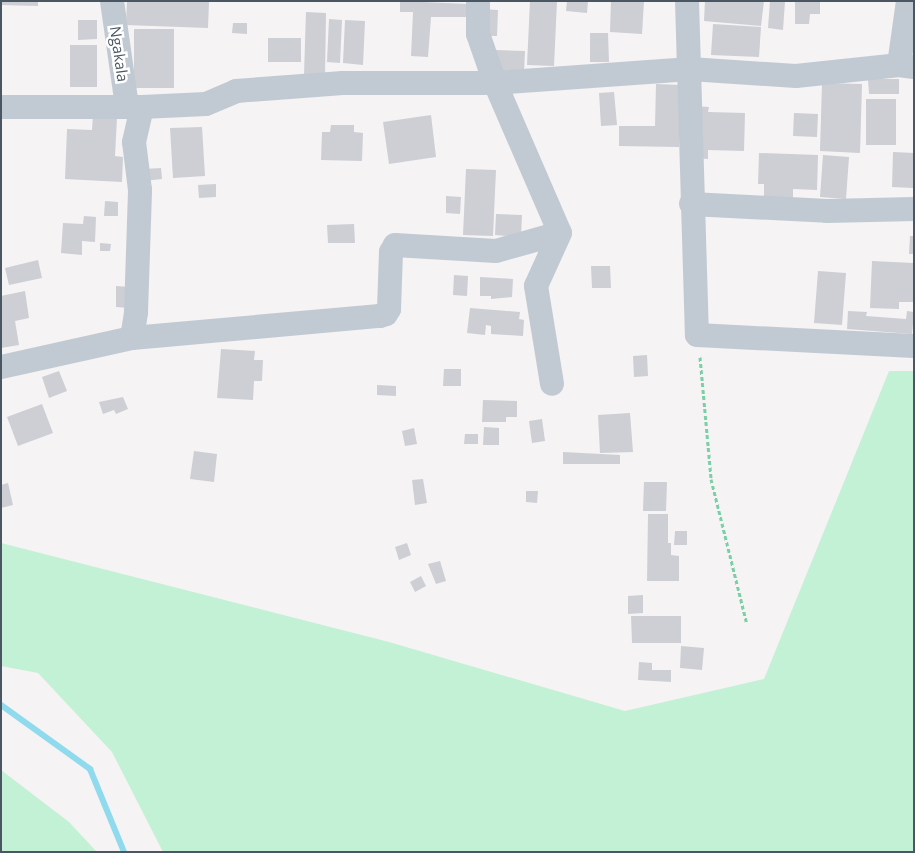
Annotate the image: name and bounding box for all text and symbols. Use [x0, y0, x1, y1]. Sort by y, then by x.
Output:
street label: Ngakala [106, 25, 132, 83]

